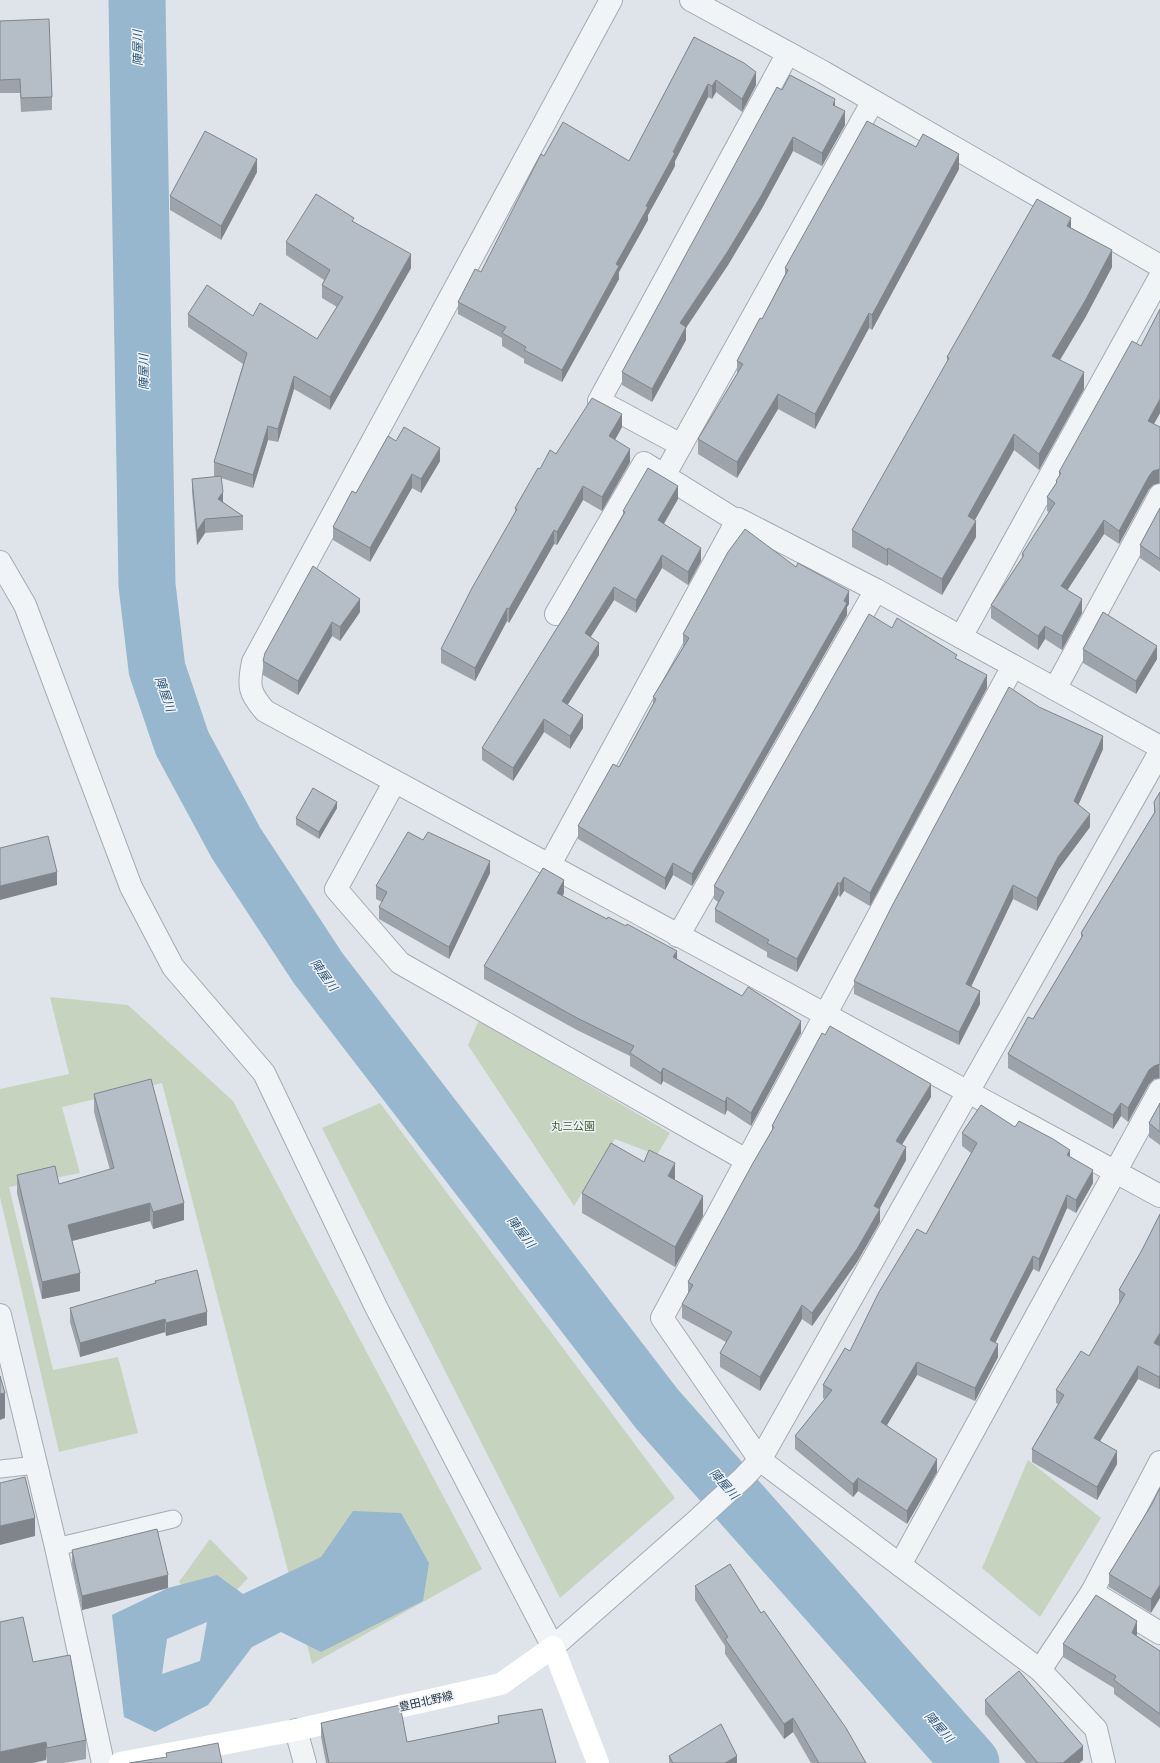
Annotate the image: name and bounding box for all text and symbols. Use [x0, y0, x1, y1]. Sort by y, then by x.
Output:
water label: 陣屋川 [129, 28, 146, 66]
water label: 陣屋川 [135, 352, 152, 390]
water label: 陣屋川 [152, 674, 180, 716]
water label: 陣屋川 [307, 955, 343, 996]
park label: 丸三公園 [551, 1118, 595, 1134]
water label: 陣屋川 [504, 1212, 540, 1253]
water label: 陣屋川 [706, 1465, 744, 1504]
street label: 豊田北野線 [397, 1687, 455, 1715]
water label: 陣屋川 [921, 1708, 959, 1747]

